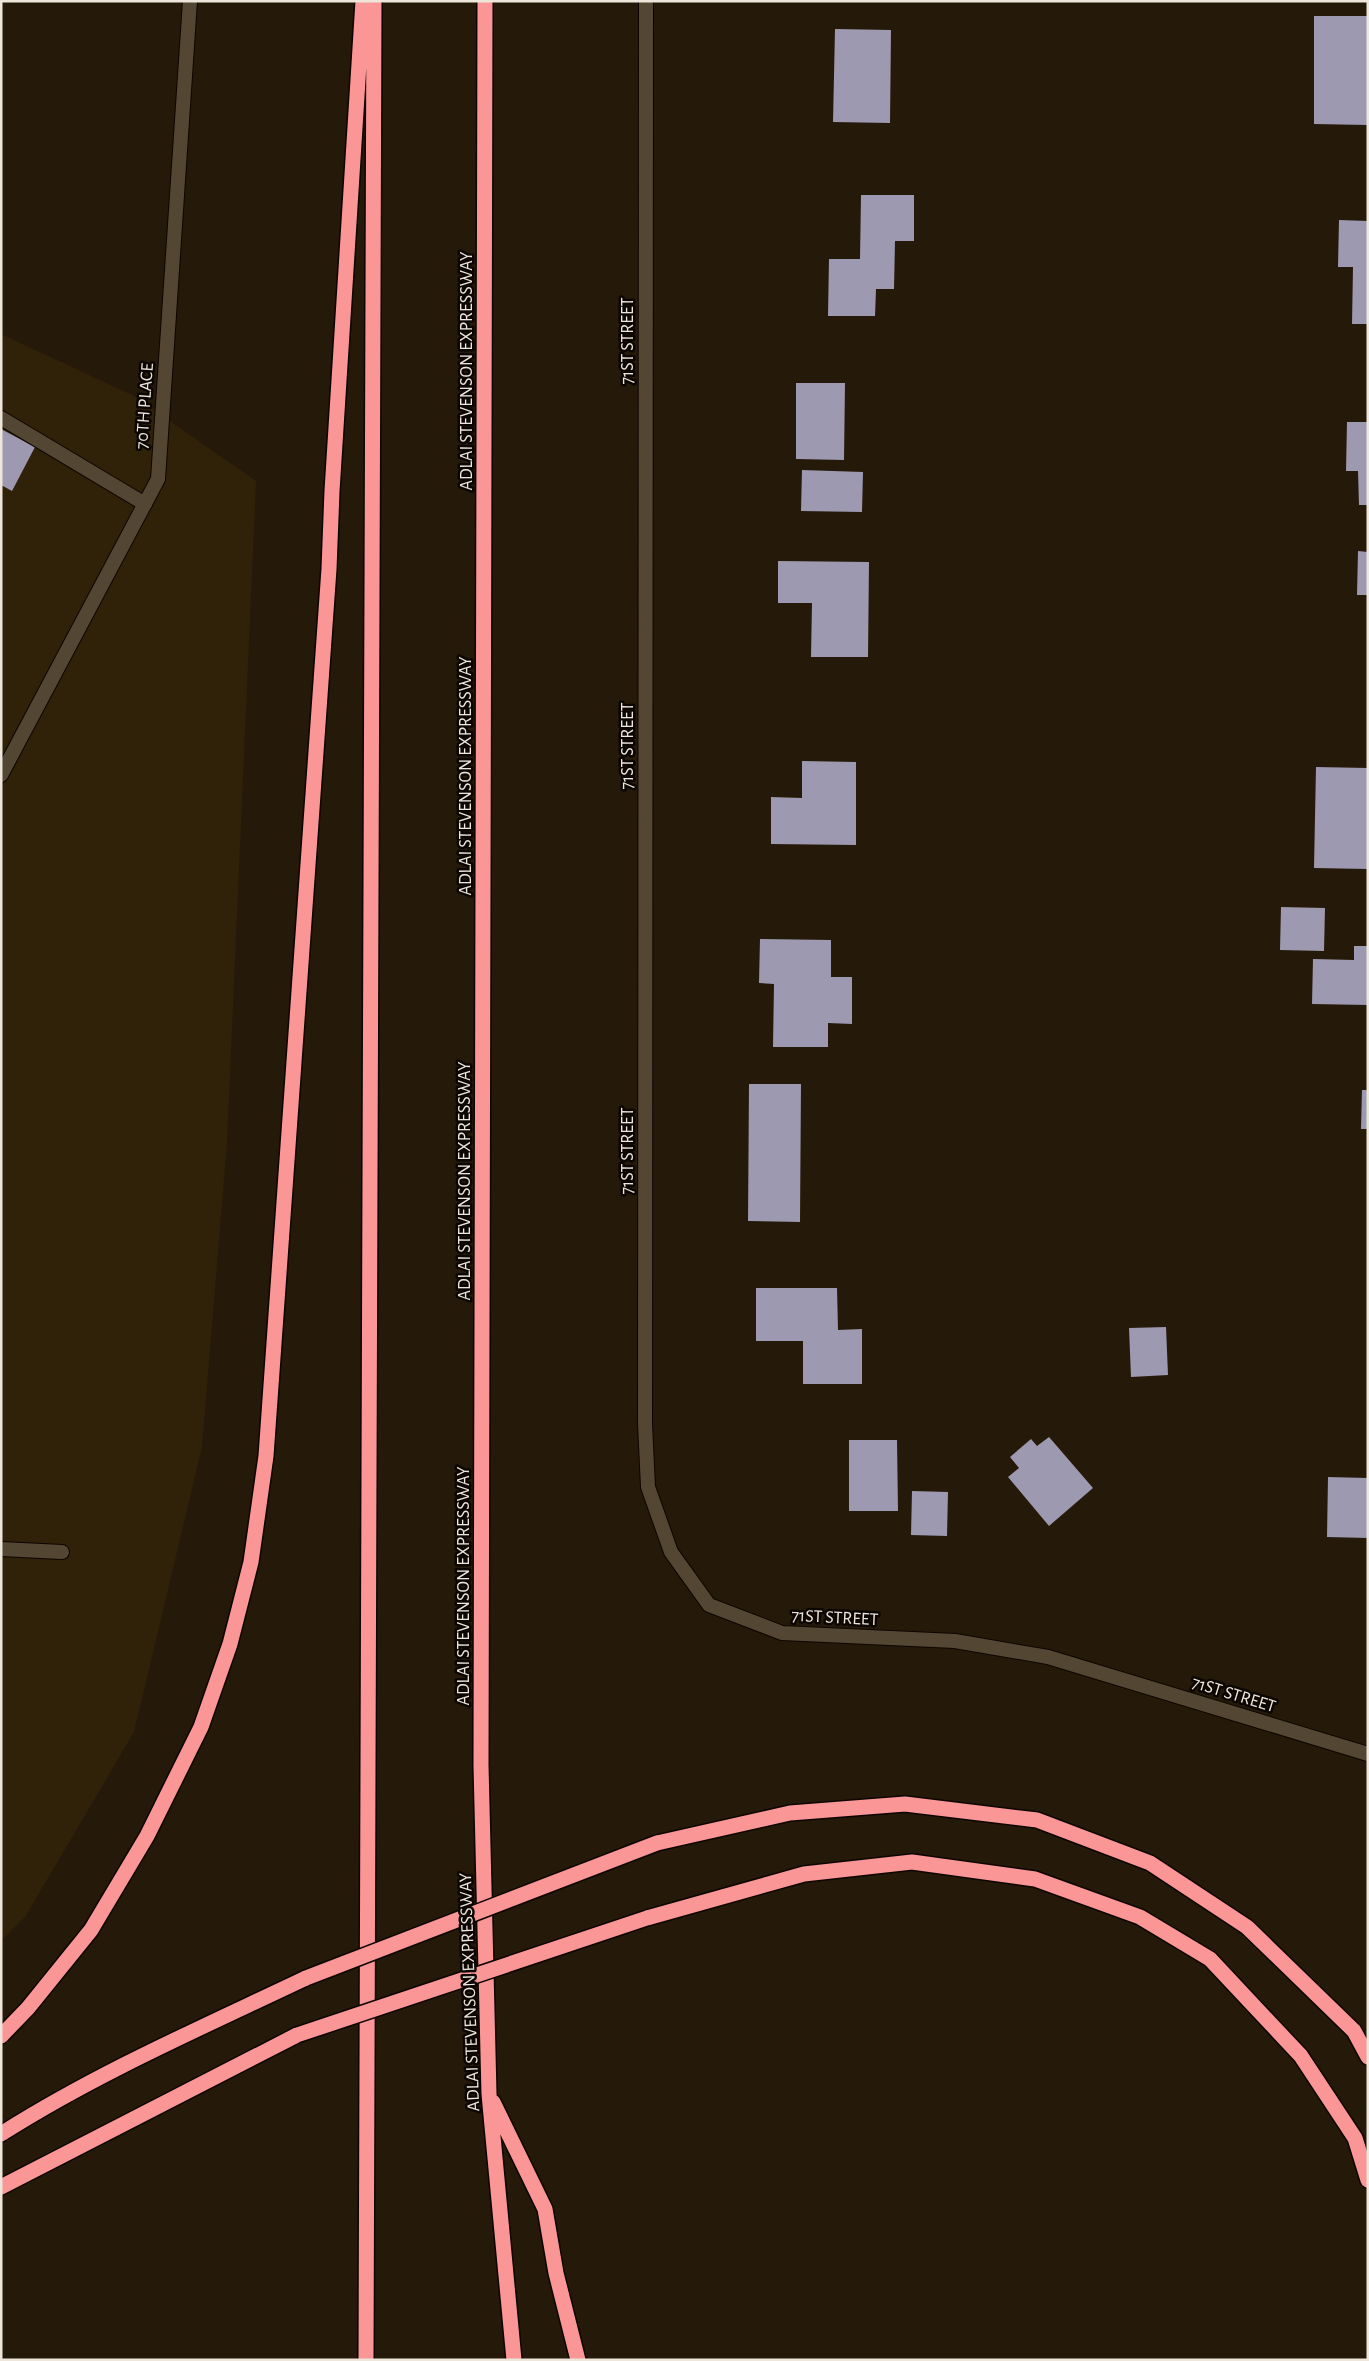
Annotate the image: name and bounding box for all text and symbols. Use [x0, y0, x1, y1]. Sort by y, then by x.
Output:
street label: ADLAI STEVENSON EXPRESSWAY [458, 251, 476, 490]
street label: 71ST STREET [619, 297, 637, 384]
street label: 70TH PLACE [133, 362, 157, 450]
street label: ADLAI STEVENSON EXPRESSWAY [457, 656, 475, 895]
street label: 71ST STREET [619, 702, 637, 789]
street label: ADLAI STEVENSON EXPRESSWAY [456, 1061, 474, 1300]
street label: 71ST STREET [619, 1107, 637, 1194]
street label: ADLAI STEVENSON EXPRESSWAY [455, 1466, 473, 1705]
street label: 71ST STREET [791, 1607, 879, 1629]
street label: 71ST STREET [1190, 1674, 1278, 1716]
street label: ADLAI STEVENSON EXPRESSWAY [457, 1872, 483, 2112]

